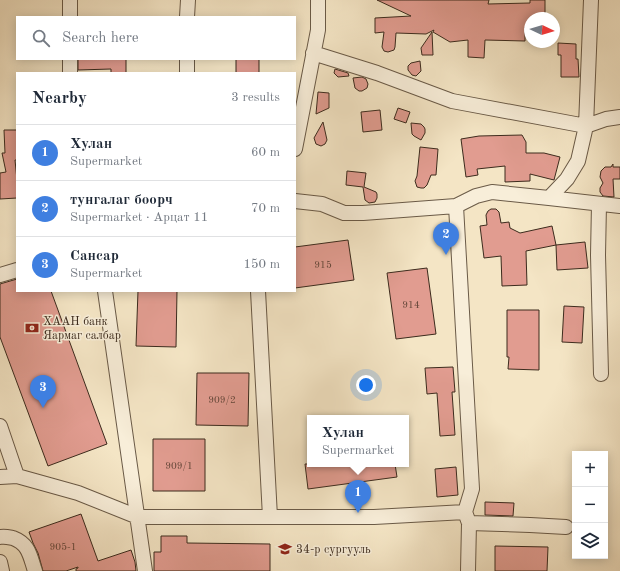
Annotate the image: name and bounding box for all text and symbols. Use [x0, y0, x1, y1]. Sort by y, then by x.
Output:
north arrow [524, 12, 560, 48]
search box [16, 16, 296, 60]
icon: search [30, 27, 52, 49]
text: Search here [62, 31, 139, 46]
text: Nearby [32, 90, 87, 107]
text: 3 results [231, 91, 280, 104]
text: Хулан [70, 137, 112, 152]
text: 1 [41, 146, 49, 159]
text: 60 m [251, 146, 280, 159]
text: Supermarket [70, 155, 142, 168]
text: тунгалаг боорч [70, 193, 173, 208]
text: 2 [41, 202, 49, 215]
text: 70 m [251, 202, 280, 215]
text: Supermarket · Арцат 11 [70, 211, 208, 224]
pin: 2 [433, 222, 459, 255]
text: Сансар [70, 249, 119, 264]
text: 3 [41, 258, 49, 271]
text: 150 m [243, 258, 280, 271]
house number: 915 [314, 260, 332, 270]
text: Supermarket [70, 267, 142, 280]
house number: 914 [402, 300, 420, 310]
place label: ХААН банк Яармаг салбар [43, 316, 121, 342]
bank icon: ХААН банк Яармаг салбар [24, 320, 40, 336]
pin: 3 [30, 375, 56, 408]
your location [356, 375, 376, 395]
house number: 909/2 [208, 395, 236, 405]
popup [307, 415, 409, 467]
text: Хулан [322, 426, 364, 441]
text: Supermarket [322, 444, 394, 457]
map controls [572, 451, 608, 559]
button: + [572, 451, 608, 487]
house number: 909/1 [165, 461, 193, 471]
pin: 1 [345, 480, 371, 513]
button: − [572, 487, 608, 523]
button: layers [572, 523, 608, 559]
school or university icon: 34-р сургууль [277, 541, 293, 557]
house number: 905-1 [50, 542, 76, 552]
place label: 34-р сургууль [296, 544, 371, 556]

